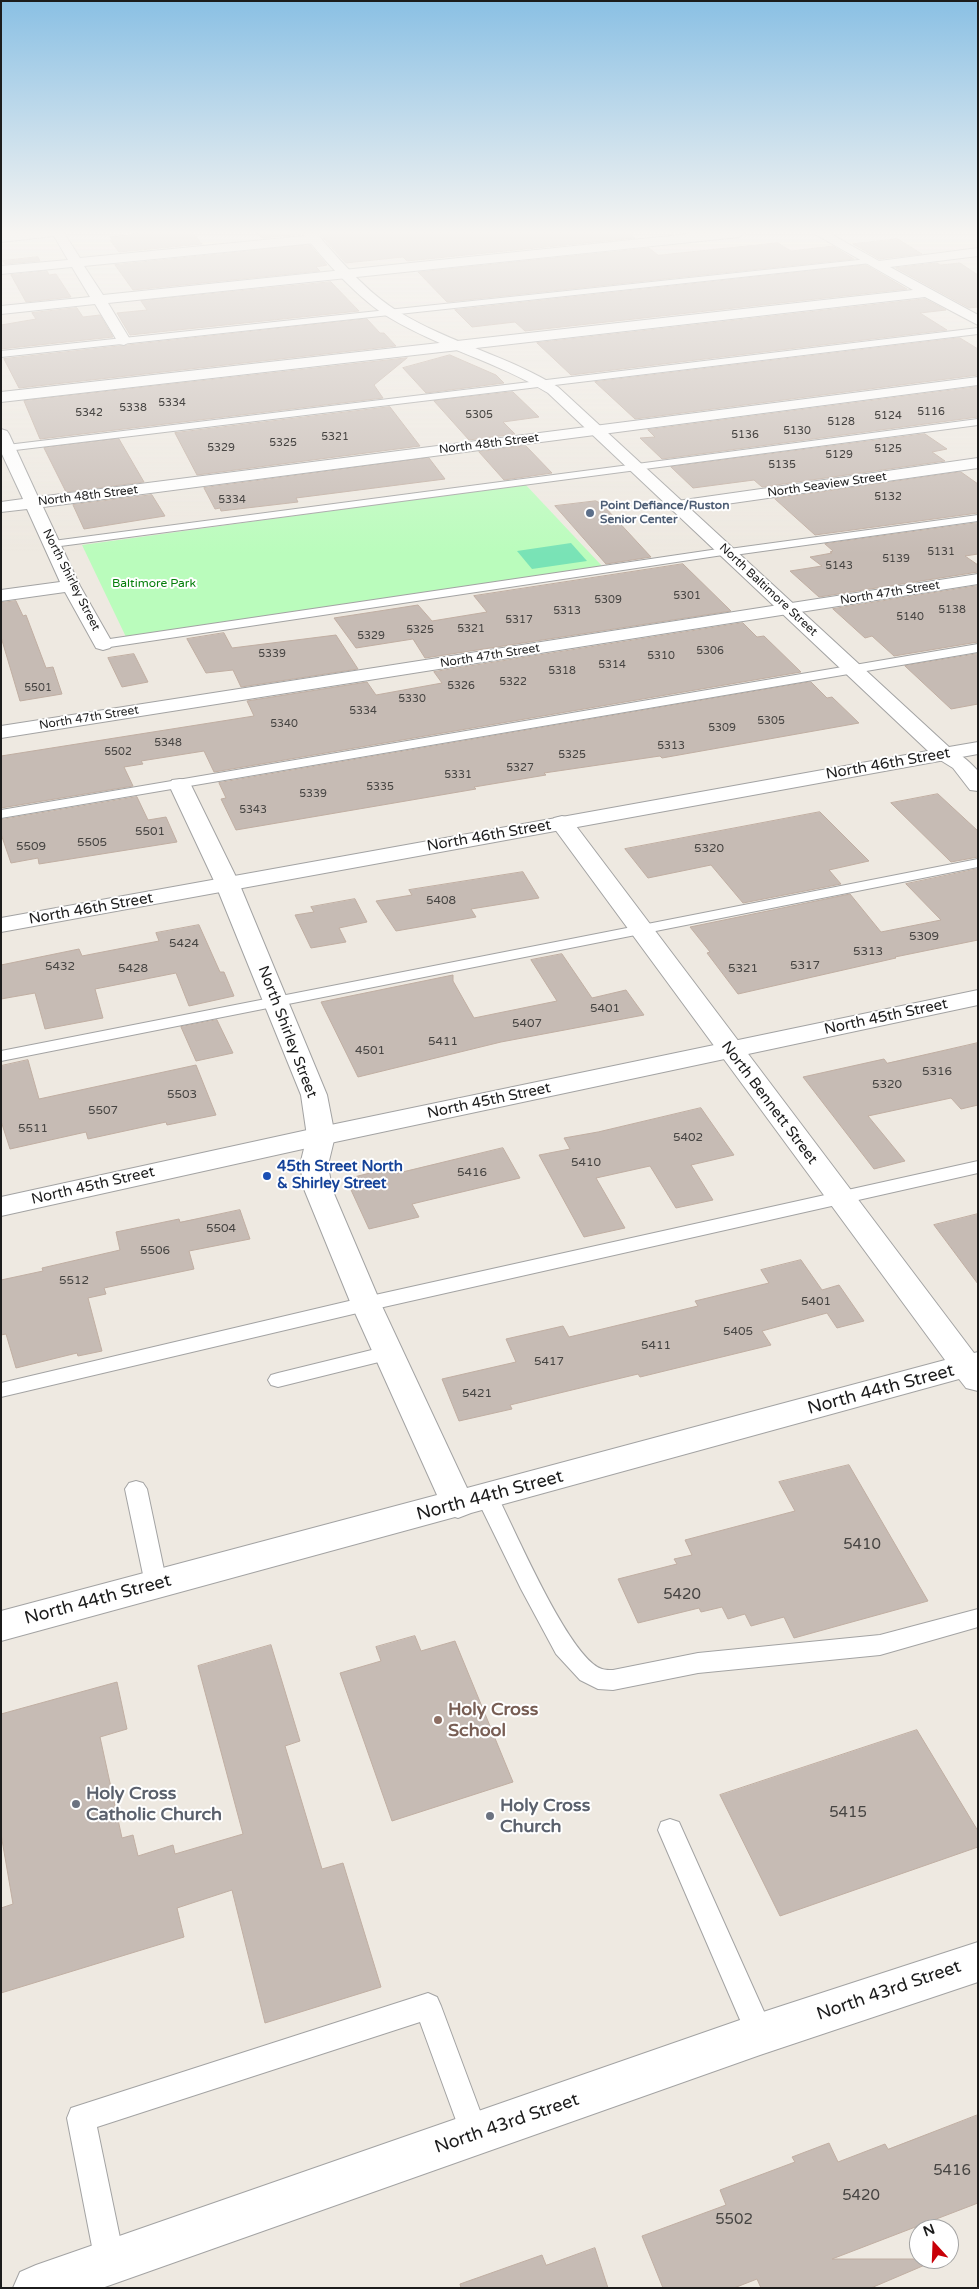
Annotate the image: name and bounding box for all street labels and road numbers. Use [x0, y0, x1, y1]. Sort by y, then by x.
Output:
street label: North 48th Street [438, 431, 540, 457]
street label: North Seaview Street [766, 470, 888, 500]
street label: North 48th Street [37, 483, 139, 509]
street label: North Shirley Street [39, 527, 103, 633]
street label: North Baltimore Street [716, 541, 820, 639]
street label: North 47th Street [839, 578, 941, 608]
street label: North 47th Street [439, 641, 541, 671]
street label: North 47th Street [38, 703, 140, 733]
street label: North 46th Street [824, 744, 952, 784]
street label: North 46th Street [425, 816, 553, 856]
street label: North 46th Street [27, 889, 155, 929]
street label: North Shirley Street [253, 963, 321, 1101]
street label: North 45th Street [823, 995, 949, 1039]
street label: North Bennett Street [717, 1038, 821, 1168]
street label: North 45th Street [426, 1079, 552, 1123]
street label: North 45th Street [30, 1163, 156, 1209]
street label: North 44th Street [805, 1360, 957, 1420]
street label: North 44th Street [414, 1466, 566, 1526]
street label: North 44th Street [22, 1570, 174, 1630]
street label: North 43rd Street [814, 1956, 964, 2026]
street label: North 43rd Street [432, 2089, 582, 2159]

